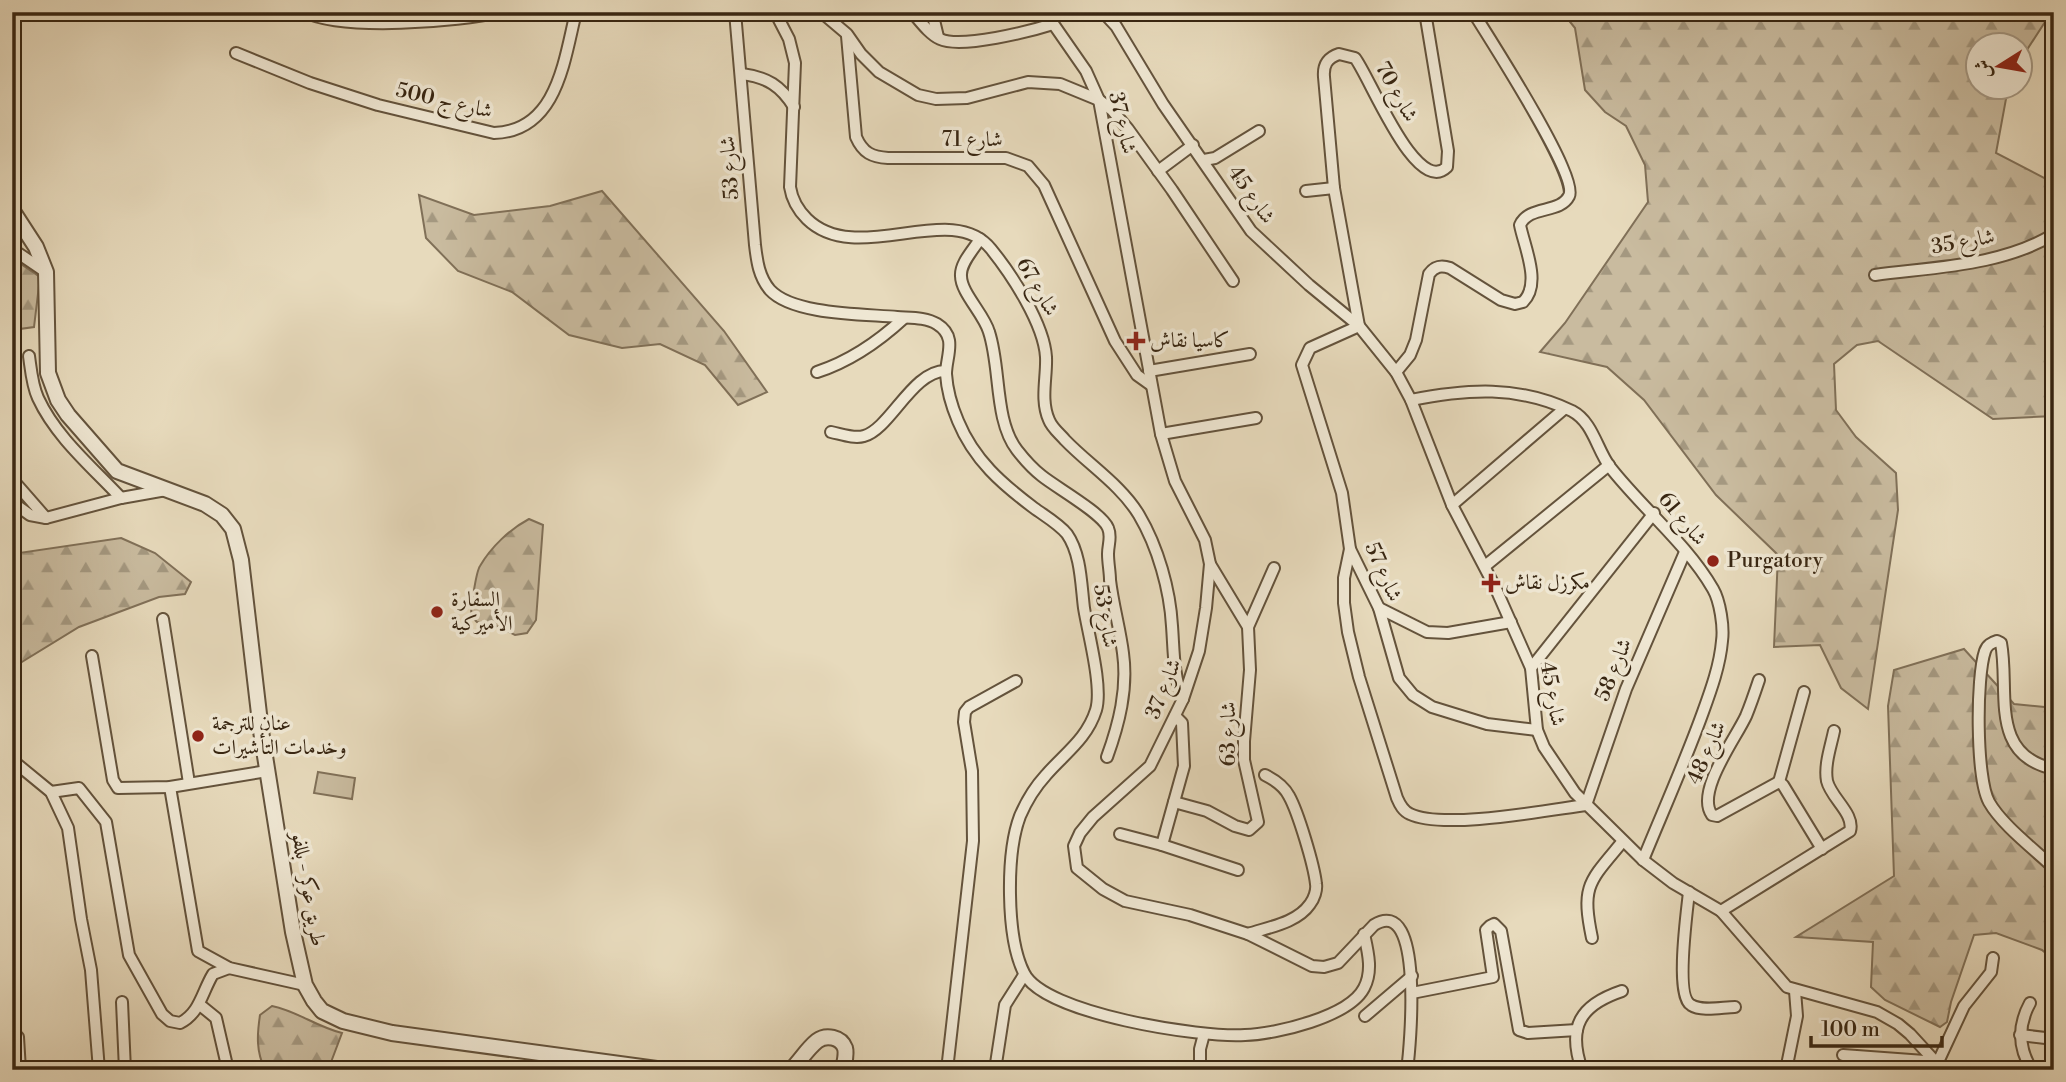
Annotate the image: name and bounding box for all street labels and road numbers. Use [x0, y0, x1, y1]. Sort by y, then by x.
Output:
street label: شارع 70 [1365, 57, 1423, 129]
street label: شارع ج 500 [392, 77, 495, 130]
street label: شارع 37 [1098, 90, 1142, 157]
street label: شارع 71 [941, 127, 1003, 157]
street label: شارع 53 [715, 135, 749, 201]
street label: شارع 45 [1218, 161, 1280, 231]
street label: شارع 35 [1929, 224, 1997, 264]
street label: شارع 67 [1007, 253, 1064, 323]
street label: شارع 61 [1649, 487, 1712, 554]
street label: شارع 57 [1355, 538, 1408, 607]
street label: شارع 53 [1083, 582, 1123, 650]
street label: شارع 58 [1590, 635, 1642, 707]
street label: شارع 37 [1140, 655, 1191, 724]
street label: شارع 45 [1530, 660, 1570, 729]
street label: شارع 63 [1216, 701, 1246, 767]
street label: شارع 48 [1682, 717, 1736, 790]
street label: طريق عوكر - بللفو [285, 828, 331, 948]

